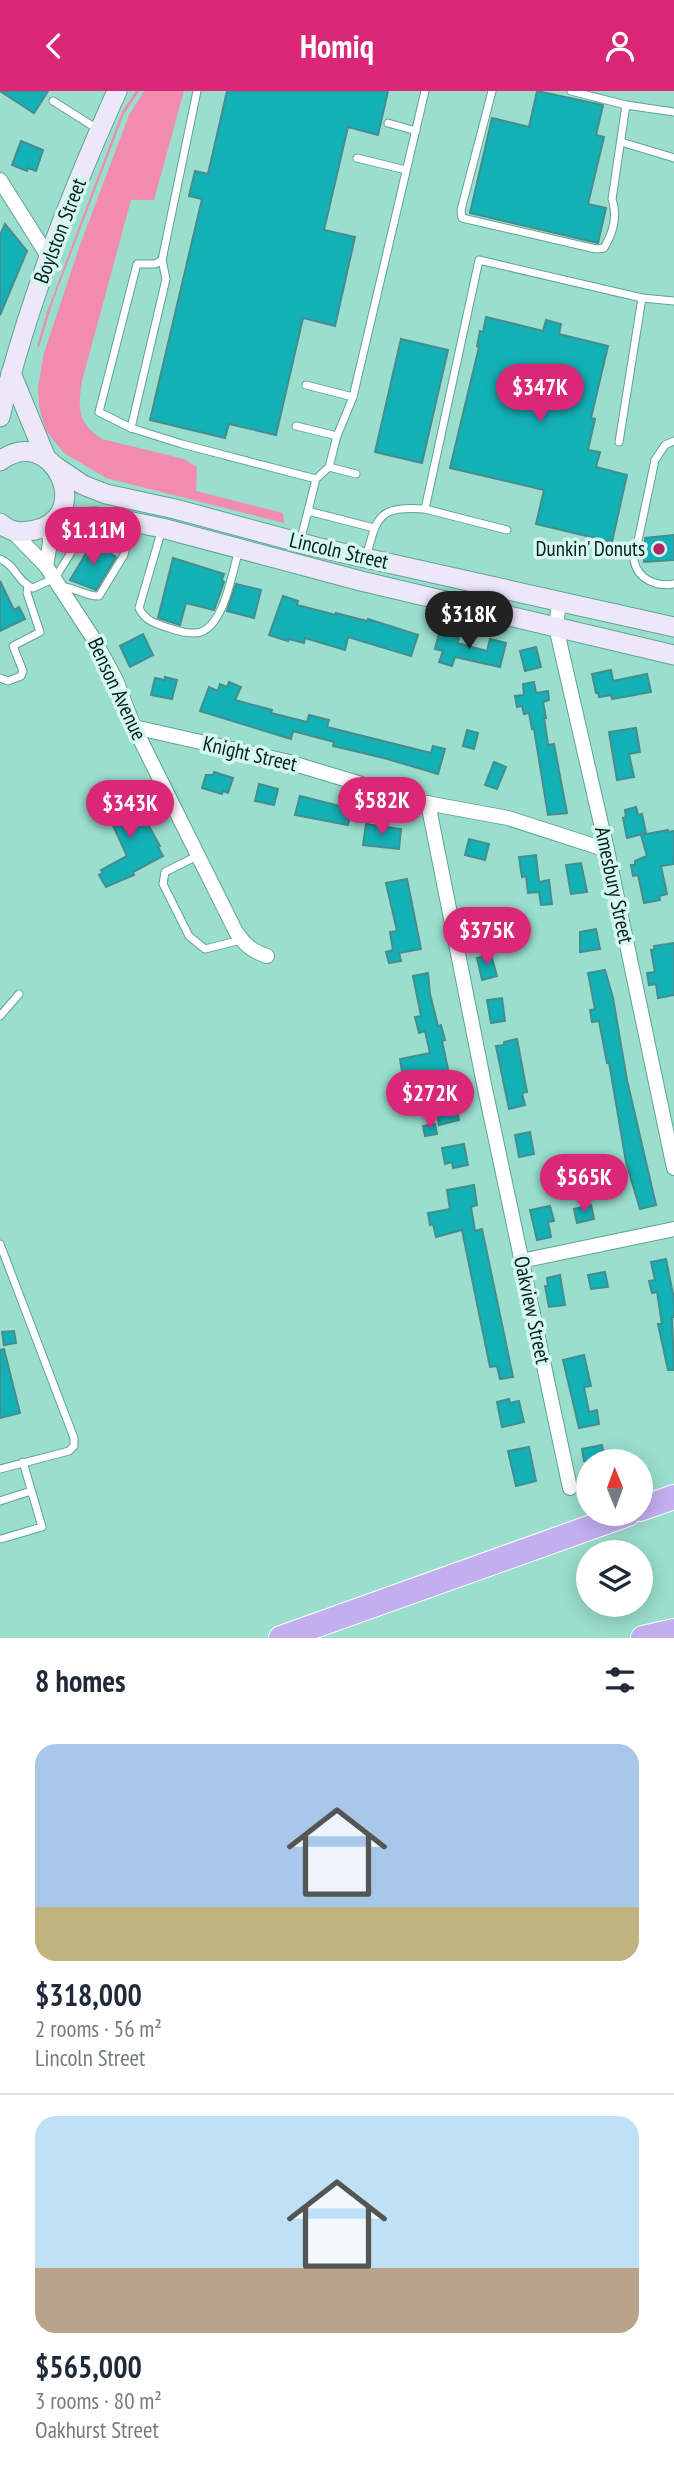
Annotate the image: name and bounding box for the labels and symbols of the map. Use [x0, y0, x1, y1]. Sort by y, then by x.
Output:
street label: Boylston Street [27, 174, 92, 287]
pin: $347K [491, 365, 589, 424]
pin: $1.11M [36, 507, 150, 567]
street label: Lincoln Street [287, 526, 391, 575]
place label: Dunkin' Donuts [536, 535, 645, 562]
marker: Dunkin' Donuts [651, 541, 667, 557]
pin: $318K [420, 591, 518, 651]
street label: Benson Avenue [82, 633, 153, 744]
street label: Knight Street [200, 730, 300, 777]
pin: $582K [333, 777, 431, 837]
pin: $343K [81, 781, 179, 840]
street label: Amesbury Street [589, 824, 640, 946]
pin: $375K [438, 907, 536, 967]
pin: $272K [381, 1070, 479, 1130]
pin: $565K [535, 1155, 633, 1214]
street label: Oakview Street [508, 1254, 557, 1366]
north arrow [576, 1449, 653, 1526]

